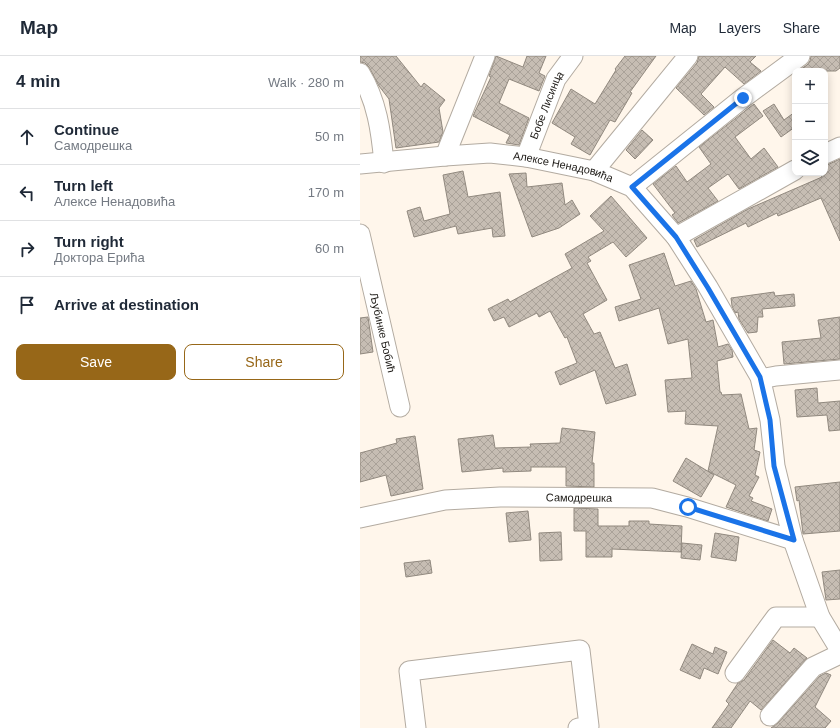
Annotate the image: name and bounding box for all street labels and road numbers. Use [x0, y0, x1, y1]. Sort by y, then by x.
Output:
street label: Бобе Лисинца [528, 68, 566, 141]
street label: Алексе Ненадовића [512, 150, 616, 185]
street label: Љубинке Бобић [368, 291, 398, 374]
street label: Самодрешка [546, 491, 613, 504]

